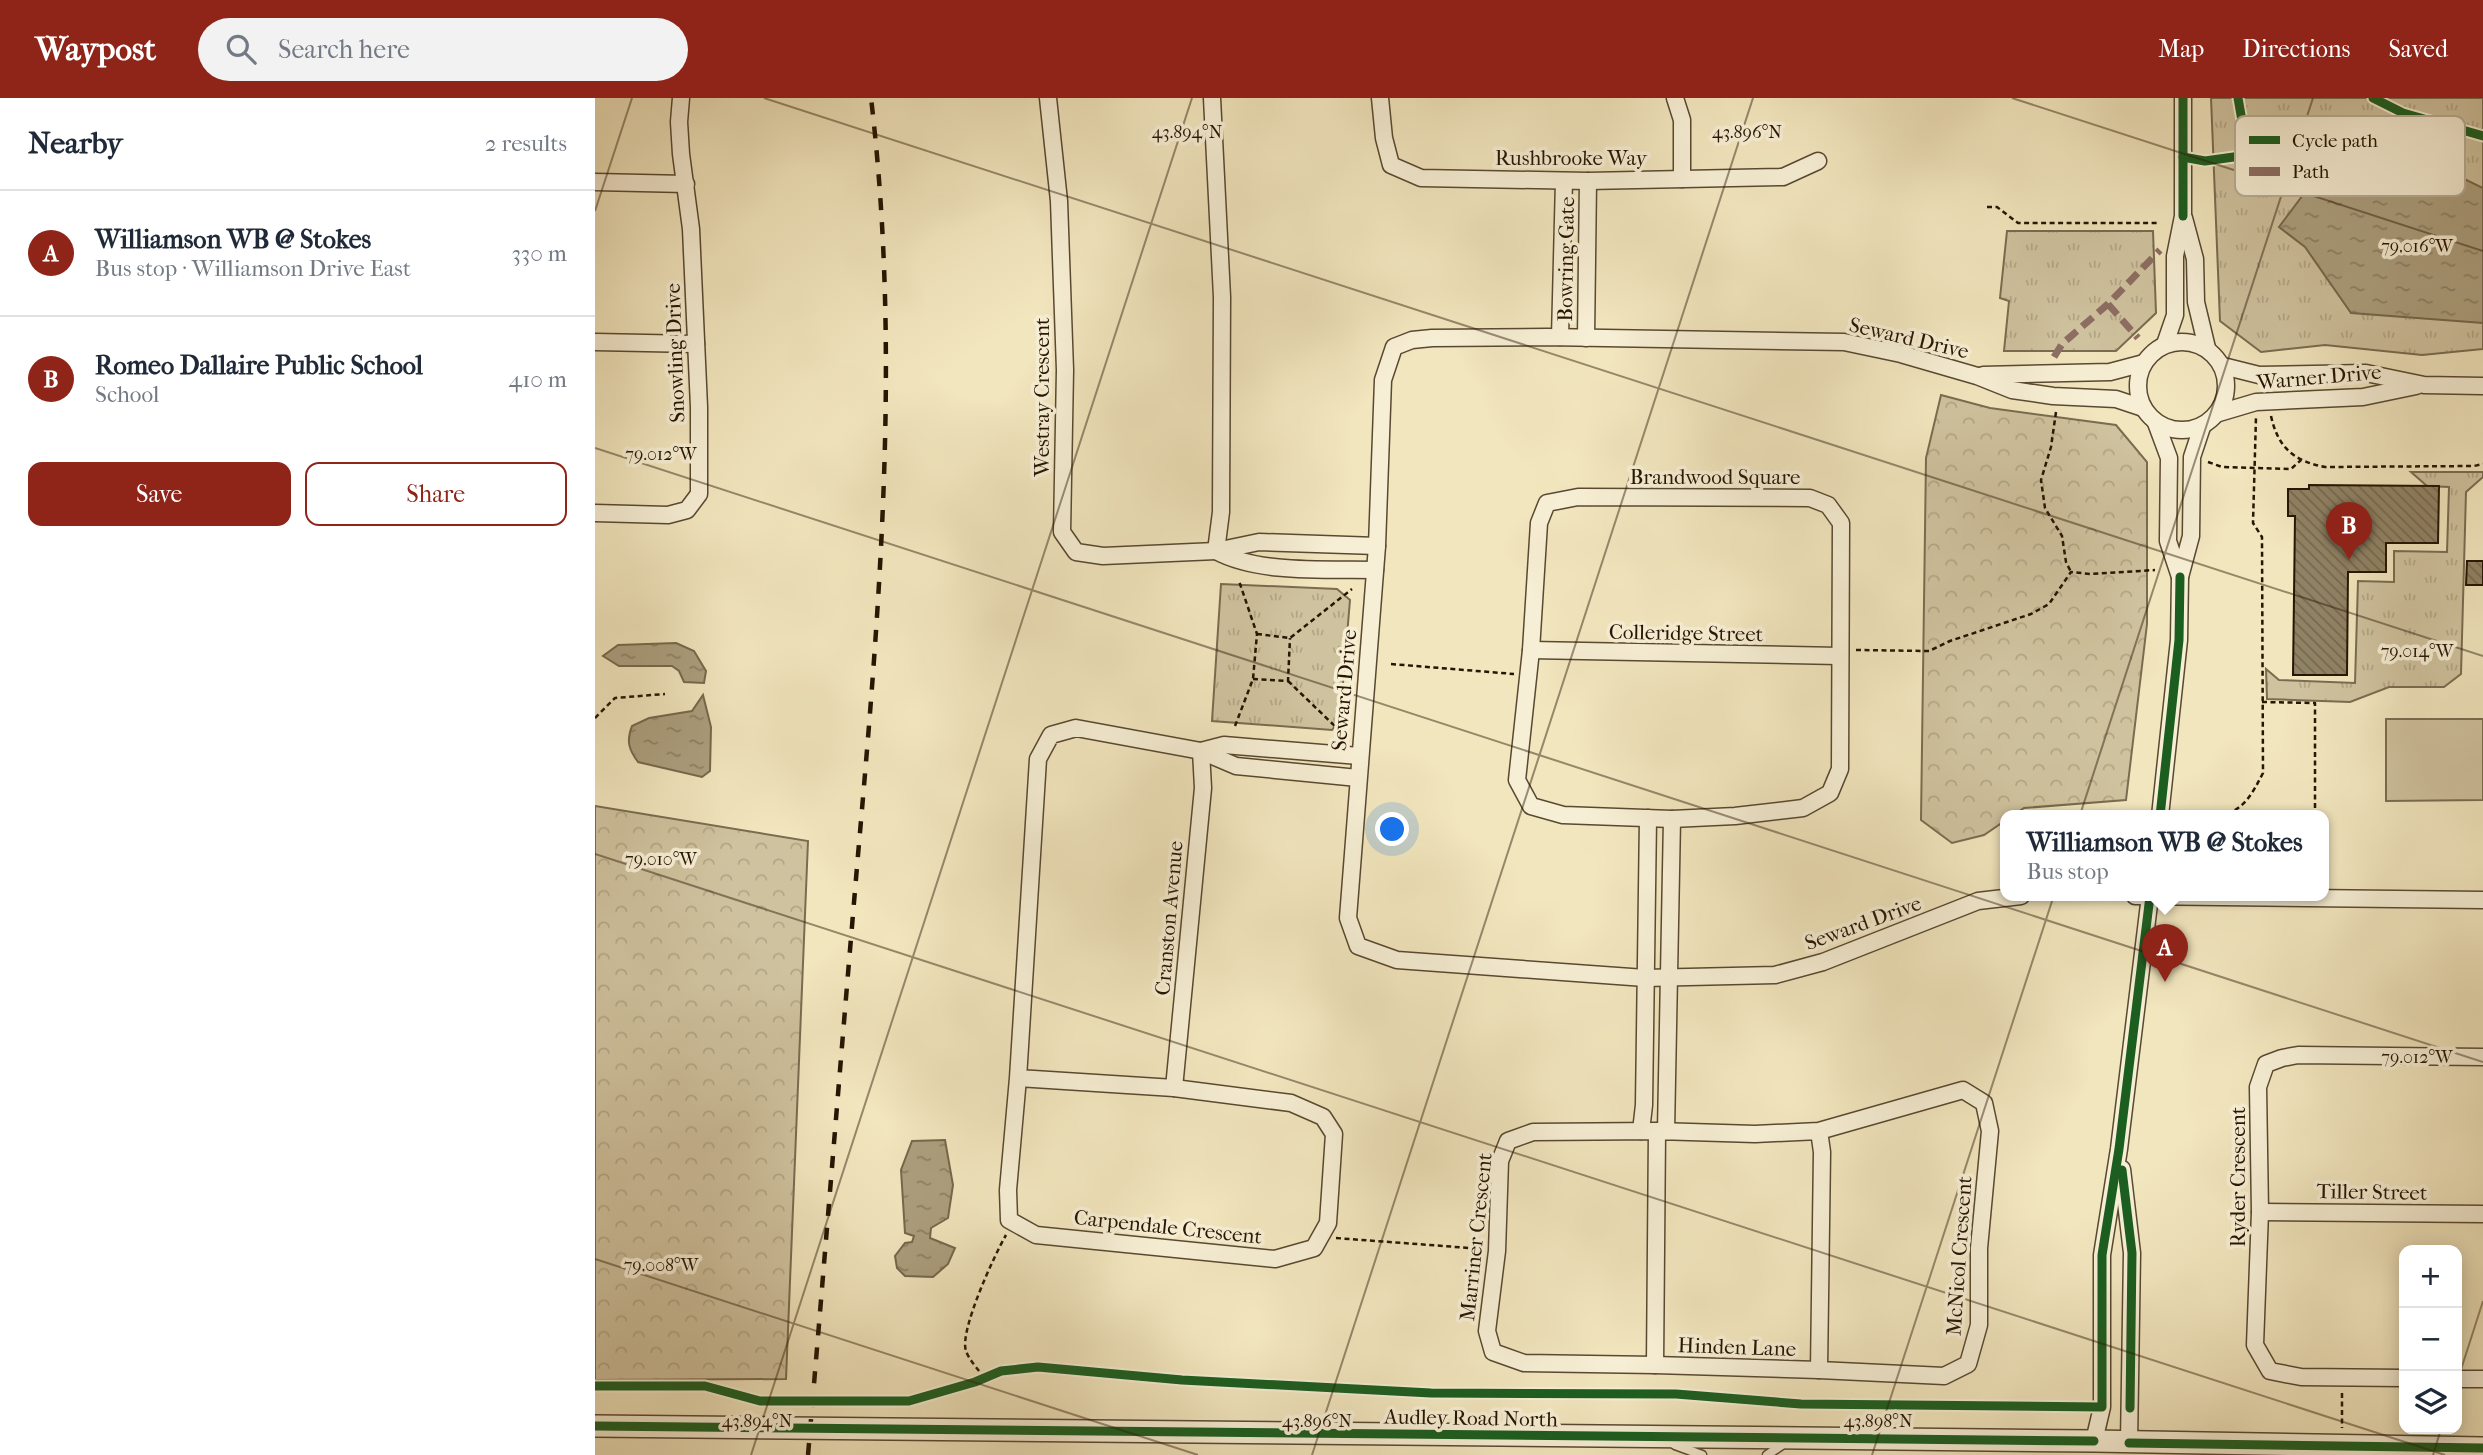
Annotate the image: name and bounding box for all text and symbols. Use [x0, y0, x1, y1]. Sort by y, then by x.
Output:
search box [198, 18, 688, 81]
text: Waypost [35, 30, 156, 69]
icon: search [222, 30, 260, 68]
text: Search here [278, 34, 410, 65]
text: Map [2158, 35, 2204, 63]
text: Directions [2242, 35, 2350, 63]
text: Saved [2388, 35, 2448, 63]
legend [2235, 116, 2465, 196]
text: 43.894°N [1152, 122, 1223, 143]
text: 43.896°N [1712, 122, 1782, 143]
text: Nearby [28, 126, 123, 161]
text: 2 results [485, 130, 567, 157]
text: Cycle path [2292, 130, 2378, 152]
street label: Rushbrooke Way [1495, 146, 1648, 170]
text: Path [2292, 161, 2330, 183]
street label: Bowring Gate [1553, 196, 1579, 322]
text: Williamson WB @ Stokes [95, 224, 371, 255]
text: 79.016°W [2381, 236, 2454, 257]
text: A [44, 240, 58, 267]
text: 330 m [511, 240, 567, 267]
text: Bus stop · Williamson Drive East [95, 255, 411, 282]
street label: Snowling Drive [661, 283, 689, 423]
street label: Seward Drive [1847, 313, 1971, 363]
street label: Westray Crescent [1030, 317, 1054, 478]
text: Romeo Dallaire Public School [95, 350, 423, 381]
street label: Warner Drive [2255, 360, 2382, 394]
text: B [44, 366, 58, 393]
text: 410 m [509, 366, 567, 393]
text: School [95, 381, 159, 408]
text: 79.012°W [625, 444, 698, 465]
button: Save [28, 462, 291, 526]
button: Share [305, 462, 567, 526]
street label: Brandwood Square [1630, 465, 1800, 489]
pin: B [2326, 502, 2372, 560]
street label: Colleridge Street [1609, 620, 1764, 646]
street label: Seward Drive [1327, 628, 1361, 752]
text: 79.014°W [2381, 641, 2455, 662]
popup [2000, 810, 2329, 901]
your location [1375, 812, 1409, 846]
text: Williamson WB @ Stokes [2026, 827, 2303, 858]
street label: Cranston Avenue [1150, 840, 1188, 996]
text: 79.010°W [625, 849, 698, 870]
text: Bus stop [2026, 858, 2109, 885]
street label: Seward Drive [1802, 891, 1924, 955]
pin: A [2142, 924, 2188, 982]
text: 79.012°W [2381, 1047, 2454, 1068]
street label: Ryder Crescent [2226, 1106, 2250, 1247]
street label: Marriner Crescent [1455, 1151, 1497, 1322]
street label: McNicol Crescent [1941, 1175, 1977, 1337]
street label: Tiller Street [2316, 1179, 2428, 1205]
street label: Carpendale Crescent [1073, 1205, 1264, 1249]
map controls [2399, 1245, 2462, 1434]
button: + [2399, 1245, 2462, 1308]
text: 79.008°W [624, 1255, 700, 1276]
button: − [2399, 1308, 2462, 1371]
street label: Hinden Lane [1677, 1333, 1797, 1361]
button: layers [2399, 1371, 2462, 1434]
street label: Audley Road North [1383, 1404, 1558, 1432]
text: 43.894°N [722, 1411, 793, 1432]
text: 43.896°N [1282, 1411, 1352, 1432]
text: 43.898°N [1843, 1411, 1913, 1432]

